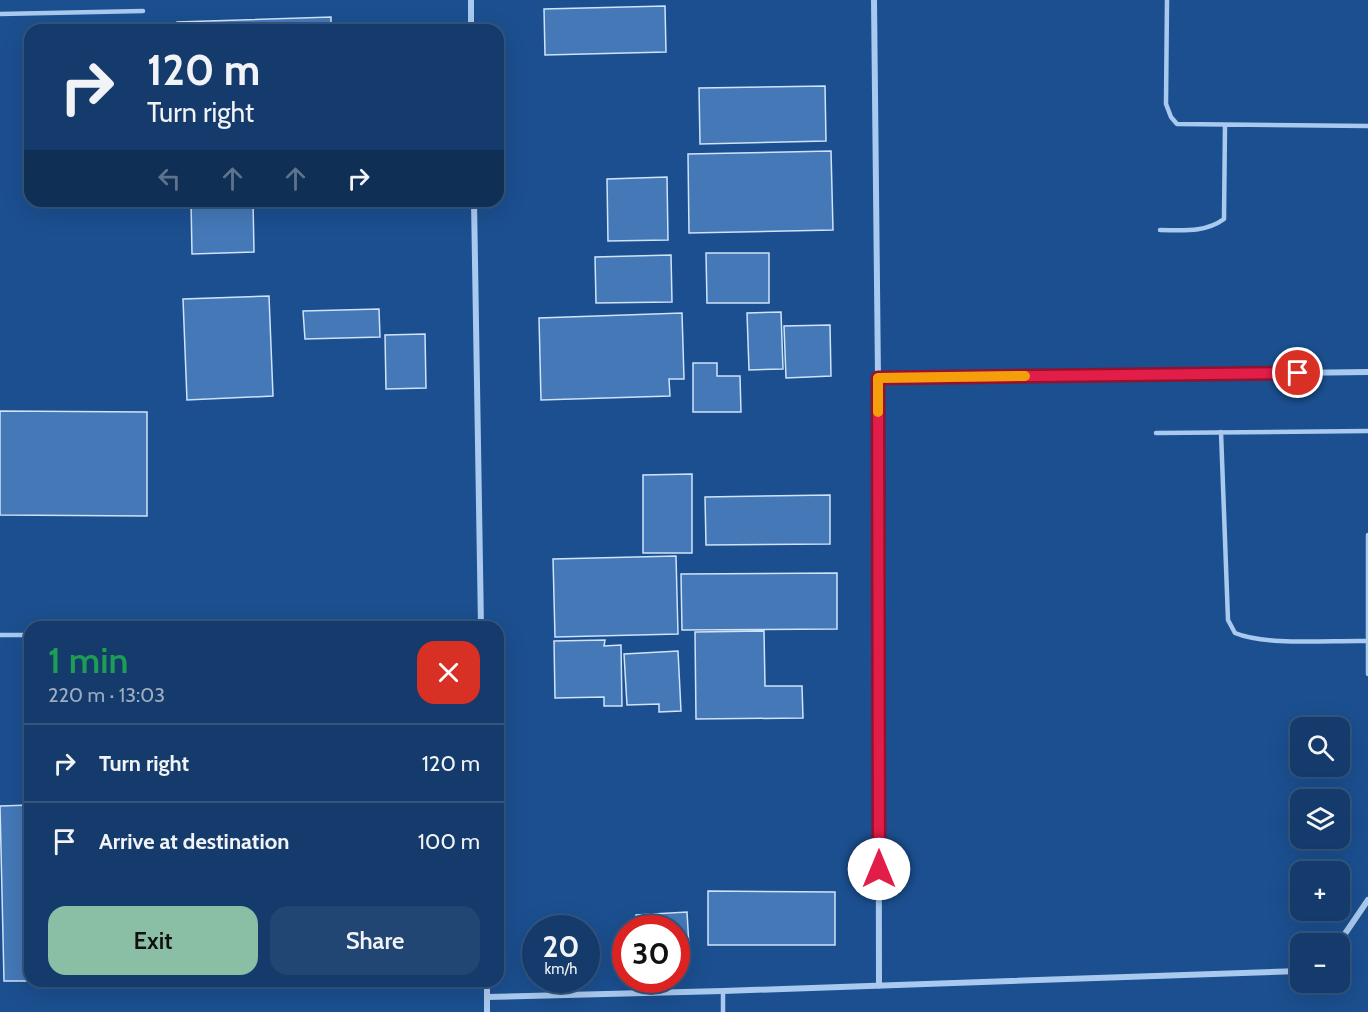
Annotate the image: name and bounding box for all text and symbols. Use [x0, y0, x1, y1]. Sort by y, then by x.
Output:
text: 120 m [147, 44, 260, 96]
icon: right [48, 48, 126, 126]
text: Turn right [147, 96, 254, 129]
icon: left [153, 162, 186, 195]
icon: ahead [216, 162, 249, 195]
icon: ahead [279, 162, 312, 195]
icon: right [342, 162, 375, 195]
pin [1272, 347, 1323, 398]
icon: arrive [1281, 356, 1314, 389]
text: 1 min [48, 638, 128, 682]
button: close [417, 641, 480, 704]
text: 220 m · 13:03 [48, 683, 165, 707]
map controls [1290, 717, 1350, 993]
button: search [1290, 717, 1350, 777]
icon: right [48, 747, 81, 780]
text: Turn right [99, 750, 189, 777]
text: 120 m [422, 750, 480, 777]
button: layers [1290, 789, 1350, 849]
icon: arrive [48, 825, 81, 858]
text: Arrive at destination [99, 828, 289, 855]
text: 100 m [418, 828, 480, 855]
position arrow [847, 837, 911, 901]
button: + [1290, 861, 1350, 921]
button: Exit [48, 906, 258, 975]
button: Share [270, 906, 480, 975]
speed limit sign: 30 [612, 915, 690, 993]
text: 20 [542, 928, 580, 965]
button: − [1290, 933, 1350, 993]
text: km/h [545, 960, 577, 978]

